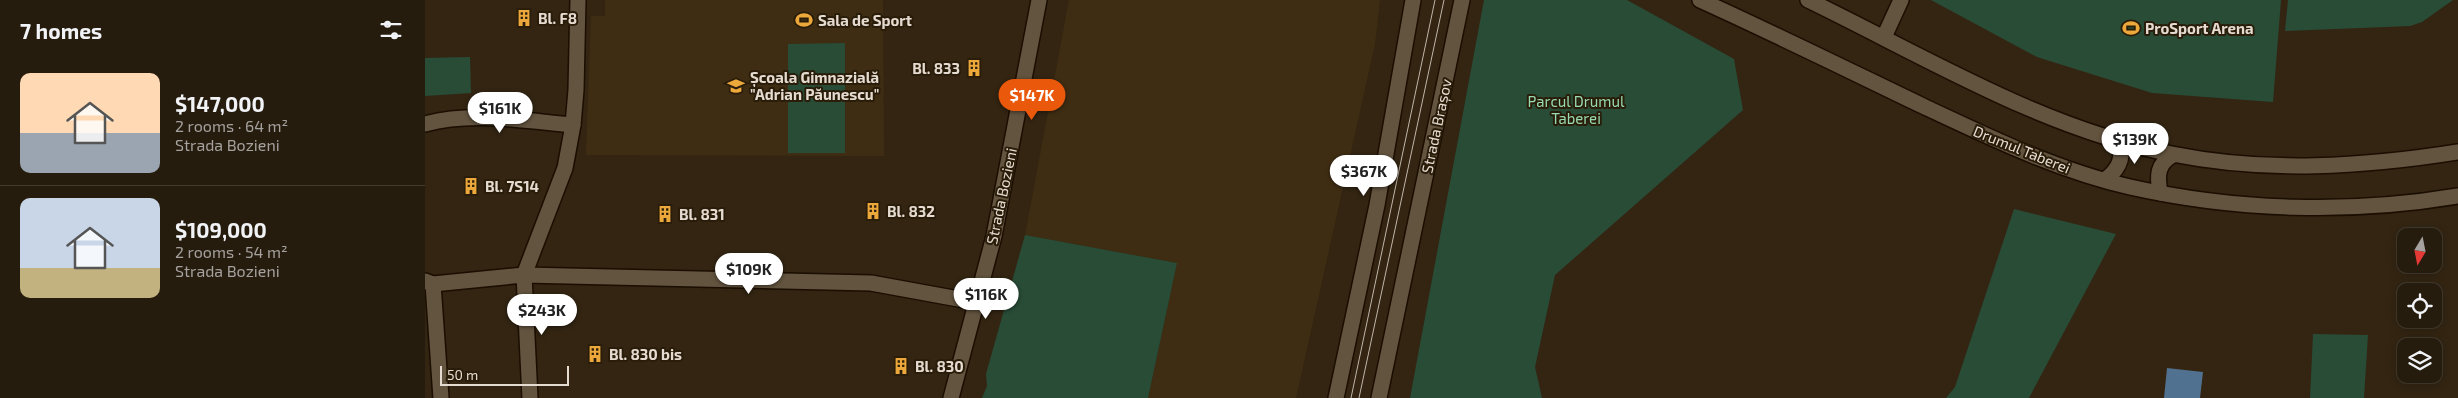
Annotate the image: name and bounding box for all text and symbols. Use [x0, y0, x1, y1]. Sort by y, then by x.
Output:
building icon: Bl. F8 [514, 8, 534, 28]
place label: Bl. F8 [538, 9, 577, 27]
sports icon: Sala de Sport [794, 10, 814, 30]
place label: Sala de Sport [818, 11, 912, 29]
icon: filters [377, 16, 405, 44]
text: 7 homes [20, 18, 102, 43]
sports icon: ProSport Arena [2121, 18, 2141, 38]
place label: ProSport Arena [2145, 19, 2254, 37]
building icon: Bl. 833 [964, 58, 984, 78]
place label: Bl. 833 [912, 59, 960, 77]
place label: Școala Gimnazială "Adrian Păunescu" [750, 68, 879, 103]
school or university icon: Școala Gimnazială "Adrian Păunescu" [726, 76, 746, 96]
street label: Strada Brașov [1417, 77, 1457, 175]
pin: $147K [997, 78, 1067, 121]
text: $147K [1010, 85, 1054, 104]
text: $147,000 [175, 91, 265, 116]
pin: $161K [465, 92, 535, 134]
park label: Parcul Drumul Taberei [1528, 92, 1625, 127]
icon: home [60, 93, 120, 153]
text: $161K [479, 98, 521, 117]
text: 2 rooms · 64 m² [175, 116, 288, 135]
street label: Drumul Taberei [1971, 121, 2073, 177]
pin: $139K [2100, 122, 2170, 165]
text: $139K [2113, 129, 2157, 148]
text: Strada Bozieni [175, 135, 280, 154]
street label: Strada Bozieni [982, 146, 1020, 246]
pin: $367K [1329, 154, 1399, 197]
text: $367K [1341, 161, 1387, 180]
building icon: Bl. 7S14 [461, 176, 481, 196]
place label: Bl. 7S14 [485, 177, 540, 195]
building icon: Bl. 832 [863, 201, 883, 221]
place label: Bl. 832 [887, 202, 935, 220]
building icon: Bl. 831 [655, 204, 675, 224]
place label: Bl. 831 [679, 205, 725, 223]
text: $109,000 [175, 217, 267, 242]
icon: home [60, 218, 120, 278]
north arrow [2397, 228, 2443, 272]
map controls [2397, 228, 2442, 383]
text: 2 rooms · 54 m² [175, 242, 288, 261]
pin: $109K [714, 252, 784, 295]
text: $109K [726, 259, 772, 278]
text: Strada Bozieni [175, 261, 280, 280]
pin: $116K [951, 278, 1021, 320]
button: locate [2397, 283, 2442, 328]
text: $116K [965, 284, 1007, 303]
pin: $243K [507, 294, 577, 336]
text: $243K [518, 300, 566, 319]
button: layers [2397, 338, 2442, 383]
building icon: Bl. 830 bis [585, 344, 605, 364]
place label: Bl. 830 bis [609, 345, 682, 363]
building icon: Bl. 830 [891, 356, 911, 376]
place label: Bl. 830 [915, 357, 964, 375]
scale bar [440, 363, 569, 386]
text: 50 m [447, 366, 478, 383]

